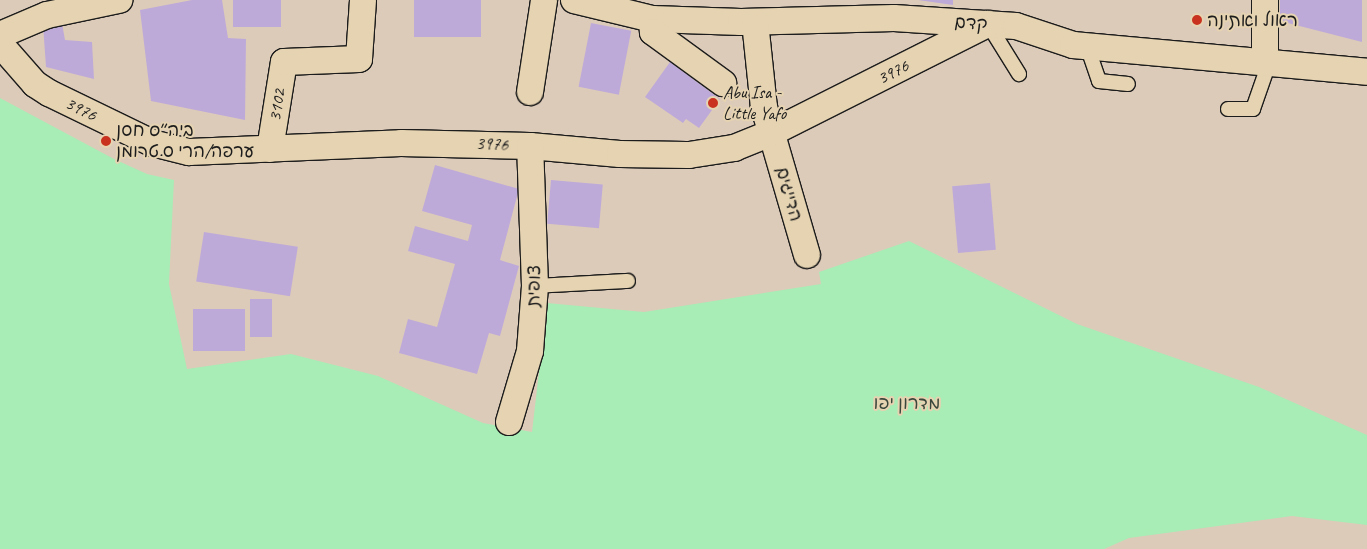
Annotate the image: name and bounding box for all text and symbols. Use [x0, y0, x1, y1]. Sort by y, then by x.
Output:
place label: ראול ואתינה [1207, 9, 1298, 31]
street label: קדם [954, 11, 988, 35]
marker: ראול ואתינה [1191, 14, 1203, 26]
street label: 3976 [874, 55, 912, 89]
place label: Abu Isa - Little Yafo [723, 82, 787, 125]
street label: 3102 [264, 87, 290, 123]
street label: 3976 [62, 92, 100, 126]
marker: Abu Isa - Little Yafo [707, 97, 719, 109]
place label: ביה״ס חסן ערפה/הרי ס.טרומן [116, 120, 254, 162]
street label: 3976 [475, 132, 509, 156]
marker: ביה״ס חסן ערפה/הרי ס.טרומן [100, 135, 112, 147]
street label: הדייגים [771, 164, 807, 224]
street label: צופית [523, 265, 545, 307]
park label: מדרון יפו [874, 392, 940, 414]

